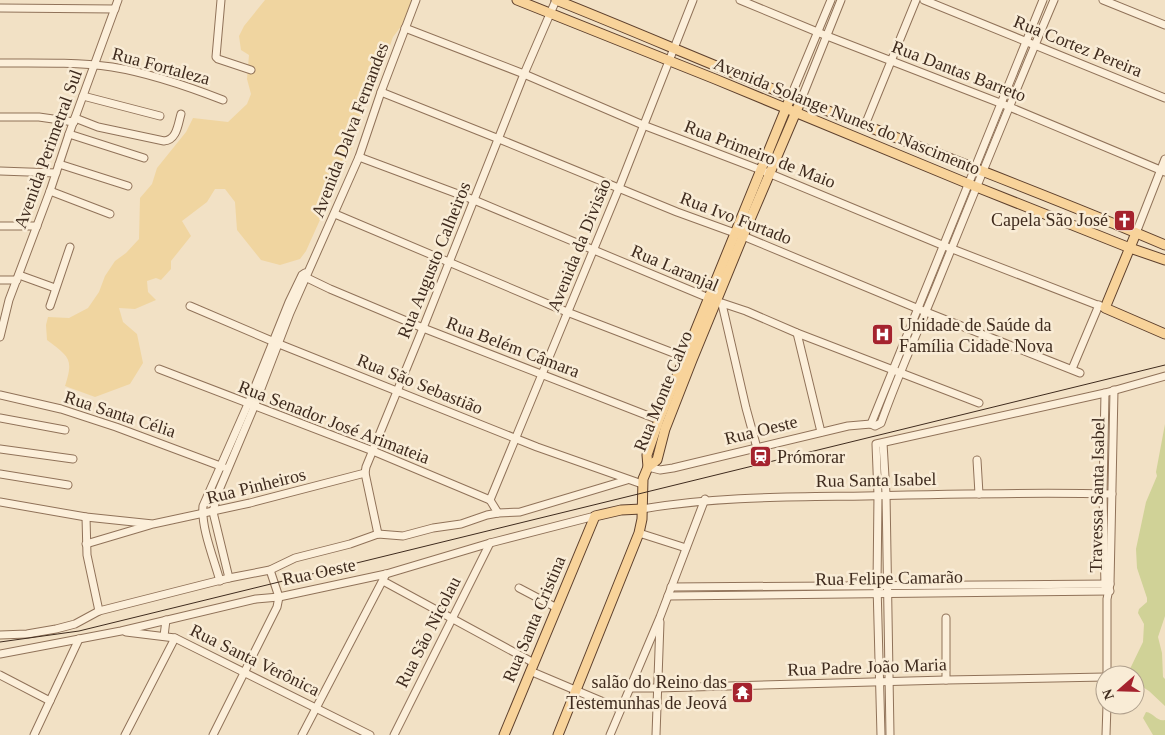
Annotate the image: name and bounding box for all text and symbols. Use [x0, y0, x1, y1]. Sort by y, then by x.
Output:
street label: Rua Cortez Pereira [1011, 11, 1145, 81]
street label: Rua Dantas Barreto [889, 36, 1029, 106]
street label: Avenida Dalva Fernandes [307, 40, 393, 220]
street label: Rua Fortaleza [110, 43, 212, 89]
street label: Avenida Solange Nunes do Nascimento [711, 53, 983, 179]
street label: Avenida Perimetral Sul [10, 67, 86, 231]
street label: Rua Primeiro de Maio [682, 116, 838, 192]
street label: Avenida da Divisão [543, 176, 615, 314]
street label: Rua Augusto Calheiros [393, 179, 475, 341]
street label: Rua Ivo Furtado [677, 188, 795, 248]
church icon: Capela São José [1112, 208, 1136, 232]
place label: Capela São José [991, 210, 1108, 230]
street label: Rua Laranjal [628, 241, 722, 295]
street label: Rua Belém Câmara [444, 312, 582, 382]
place label: Unidade de Saúde da Família Cidade Nova [899, 315, 1053, 356]
hospital icon: Unidade de Saúde da Família Cidade Nova [871, 323, 895, 347]
street label: Rua Monte Calvo [630, 328, 696, 454]
street label: Rua São Sebastião [354, 350, 486, 418]
street label: Rua Senador José Arimateia [235, 376, 433, 468]
street label: Rua Santa Célia [62, 387, 178, 441]
street label: Rua Oeste [722, 411, 800, 449]
street label: Travessa Santa Isabel [1086, 417, 1108, 573]
station icon: Prómorar [749, 445, 773, 469]
place label: Prómorar [777, 447, 845, 467]
street label: Rua Pinheiros [204, 464, 308, 508]
street label: Rua Santa Isabel [815, 469, 937, 491]
street label: Rua Santa Cristina [498, 553, 570, 685]
street label: Rua Oeste [280, 554, 358, 590]
street label: Rua Felipe Camarão [815, 567, 963, 589]
street label: Rua São Nicolau [391, 573, 465, 691]
street label: Rua Santa Verônica [187, 620, 323, 700]
street label: Rua Padre João Maria [787, 654, 947, 680]
north arrow [1095, 665, 1145, 715]
place label: salão do Reino das Testemunhas de Jeová [566, 672, 727, 713]
temple icon: salão do Reino das Testemunhas de Jeová [731, 680, 755, 704]
text: N [1099, 687, 1117, 702]

